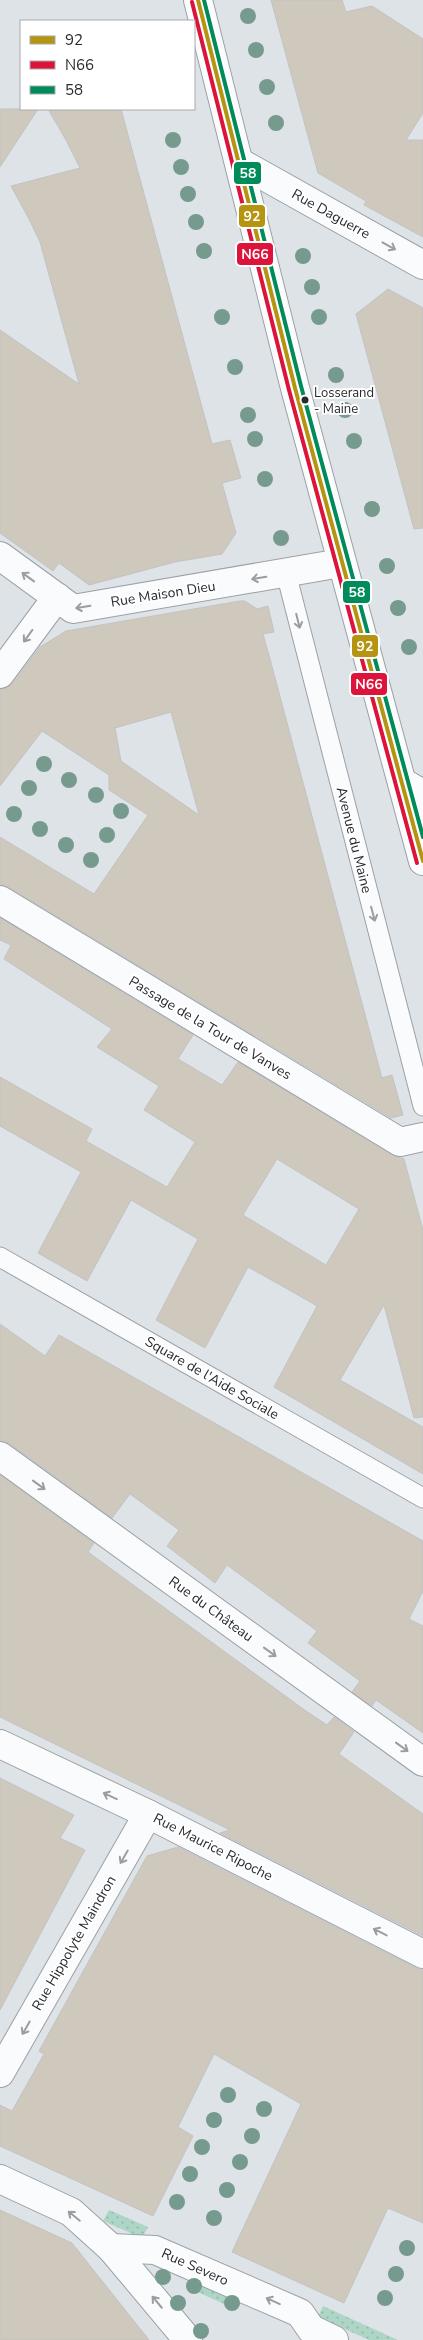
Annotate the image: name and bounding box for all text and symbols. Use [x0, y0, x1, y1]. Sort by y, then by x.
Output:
legend [20, 20, 195, 110]
text: 92 [65, 30, 83, 50]
text: N66 [65, 55, 94, 75]
text: 58 [65, 80, 83, 100]
line badge: 58 [233, 161, 262, 185]
text: 58 [240, 164, 256, 183]
street label: Rue Daguerre [288, 185, 374, 243]
line badge: 92 [238, 204, 266, 228]
text: 92 [244, 207, 260, 226]
one-way arrow [381, 241, 396, 251]
line badge: N66 [236, 242, 274, 266]
text: N66 [241, 245, 269, 264]
place label: Losserand - Maine [314, 384, 374, 418]
marker: Losserand - Maine [300, 395, 310, 405]
one-way arrow [22, 571, 35, 582]
one-way arrow [251, 574, 267, 584]
street label: Rue Maison Dieu [109, 576, 217, 612]
line badge: 58 [342, 580, 371, 604]
text: 58 [349, 583, 365, 602]
one-way arrow [75, 603, 91, 613]
one-way arrow [294, 612, 303, 628]
one-way arrow [23, 629, 33, 643]
line badge: 92 [351, 634, 379, 658]
text: 92 [357, 637, 373, 656]
line badge: N66 [350, 672, 388, 696]
text: N66 [355, 675, 383, 694]
street label: Avenue du Maine [332, 785, 376, 895]
one-way arrow [369, 905, 378, 921]
street label: Passage de la Tour de Vanves [125, 972, 295, 1084]
street label: Square de l'Aide Sociale [142, 1332, 282, 1424]
one-way arrow [32, 1480, 46, 1490]
street label: Rue du Château [165, 1572, 257, 1646]
one-way arrow [263, 1647, 277, 1657]
one-way arrow [395, 1742, 409, 1752]
one-way arrow [102, 1791, 117, 1801]
street label: Rue Maurice Ripoche [150, 1809, 276, 1885]
one-way arrow [119, 1849, 129, 1864]
street label: Rue Hippolyte Maindron [28, 1872, 120, 2014]
one-way arrow [372, 1927, 387, 1937]
one-way arrow [20, 2020, 30, 2034]
one-way arrow [68, 2211, 81, 2222]
street label: Rue Severo [158, 2244, 232, 2290]
one-way arrow [151, 2296, 162, 2309]
one-way arrow [266, 2296, 281, 2306]

